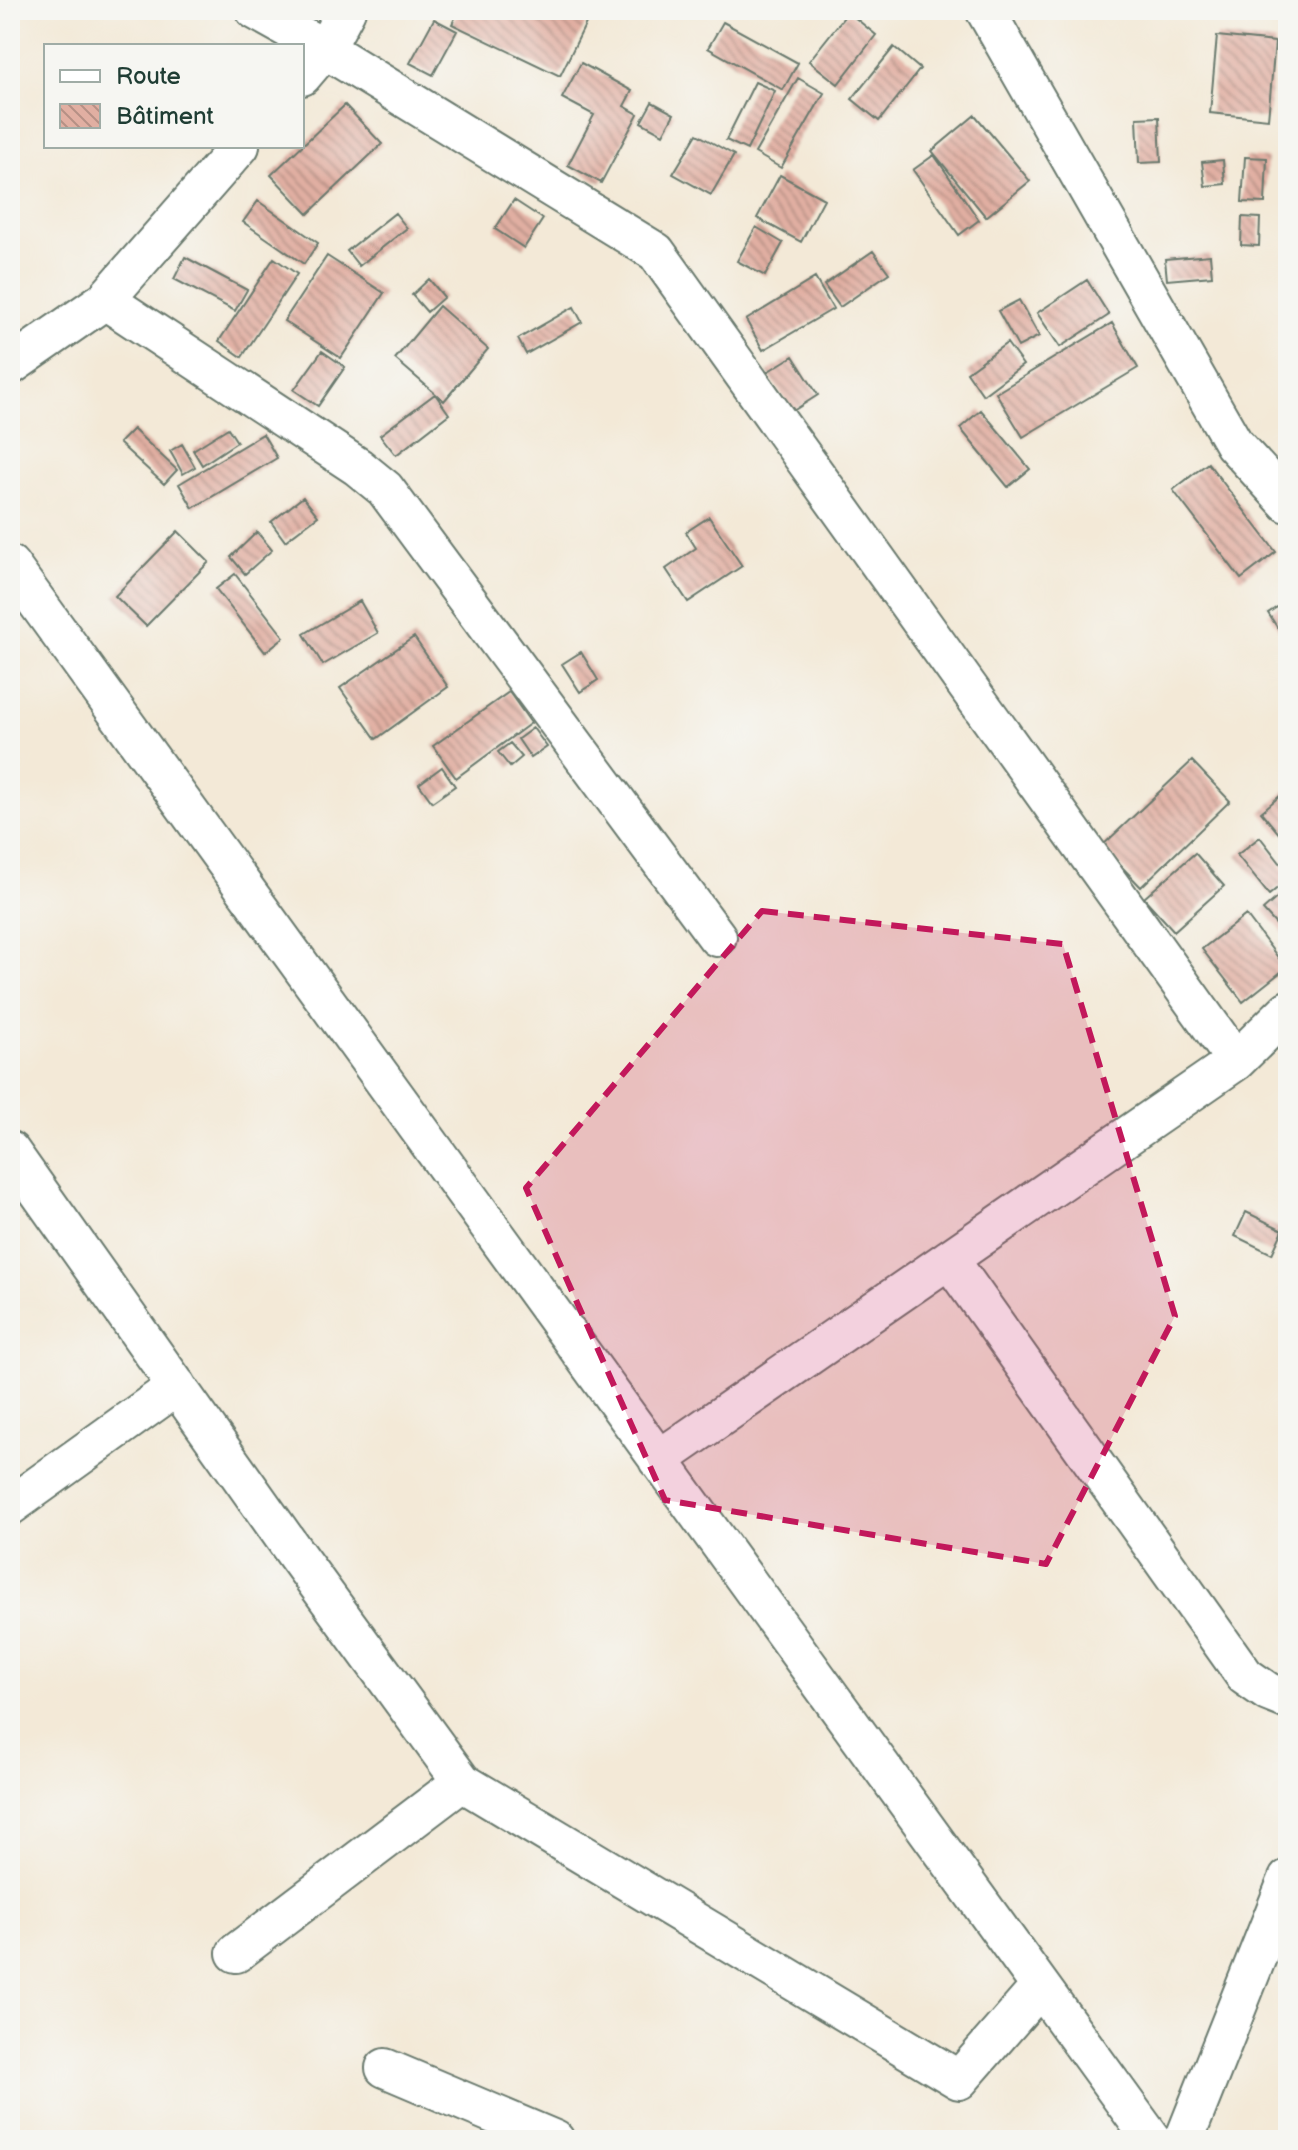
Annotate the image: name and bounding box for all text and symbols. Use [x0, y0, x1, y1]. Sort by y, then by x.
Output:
legend [44, 44, 304, 148]
text: Route [116, 62, 181, 91]
text: Bâtiment [116, 102, 215, 131]

